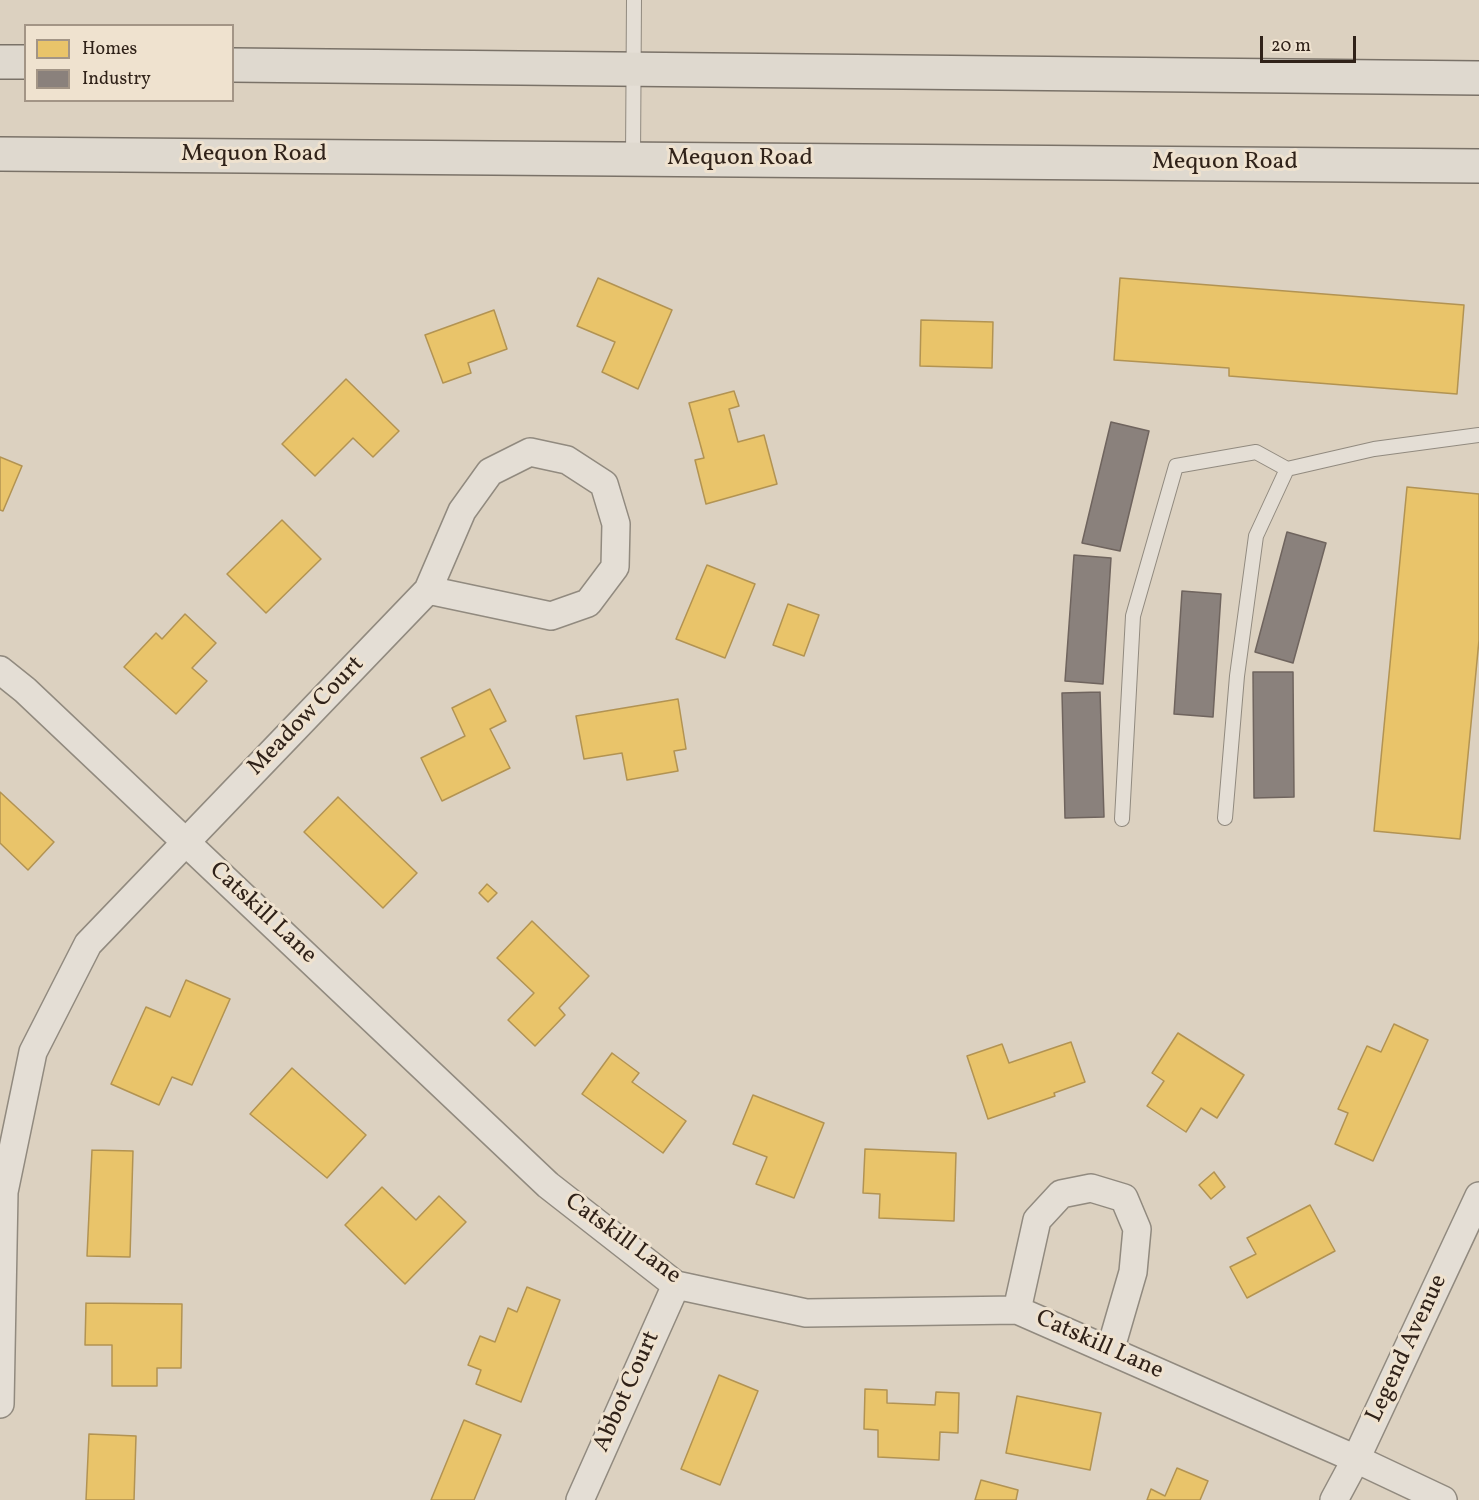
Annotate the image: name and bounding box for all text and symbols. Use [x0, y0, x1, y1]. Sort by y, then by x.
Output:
legend [24, 24, 234, 102]
scale bar [1263, 24, 1359, 62]
text: 20 m [1271, 34, 1311, 59]
text: Homes [82, 37, 137, 62]
text: Industry [82, 67, 151, 92]
street label: Mequon Road [181, 142, 327, 170]
street label: Mequon Road [667, 146, 813, 174]
street label: Mequon Road [1152, 150, 1298, 178]
street label: Meadow Court [243, 651, 371, 783]
street label: Catskill Lane [202, 857, 322, 971]
street label: Catskill Lane [558, 1188, 686, 1292]
street label: Legend Avenue [1361, 1271, 1455, 1427]
street label: Catskill Lane [1031, 1305, 1167, 1387]
street label: Abbot Court [589, 1327, 667, 1457]

